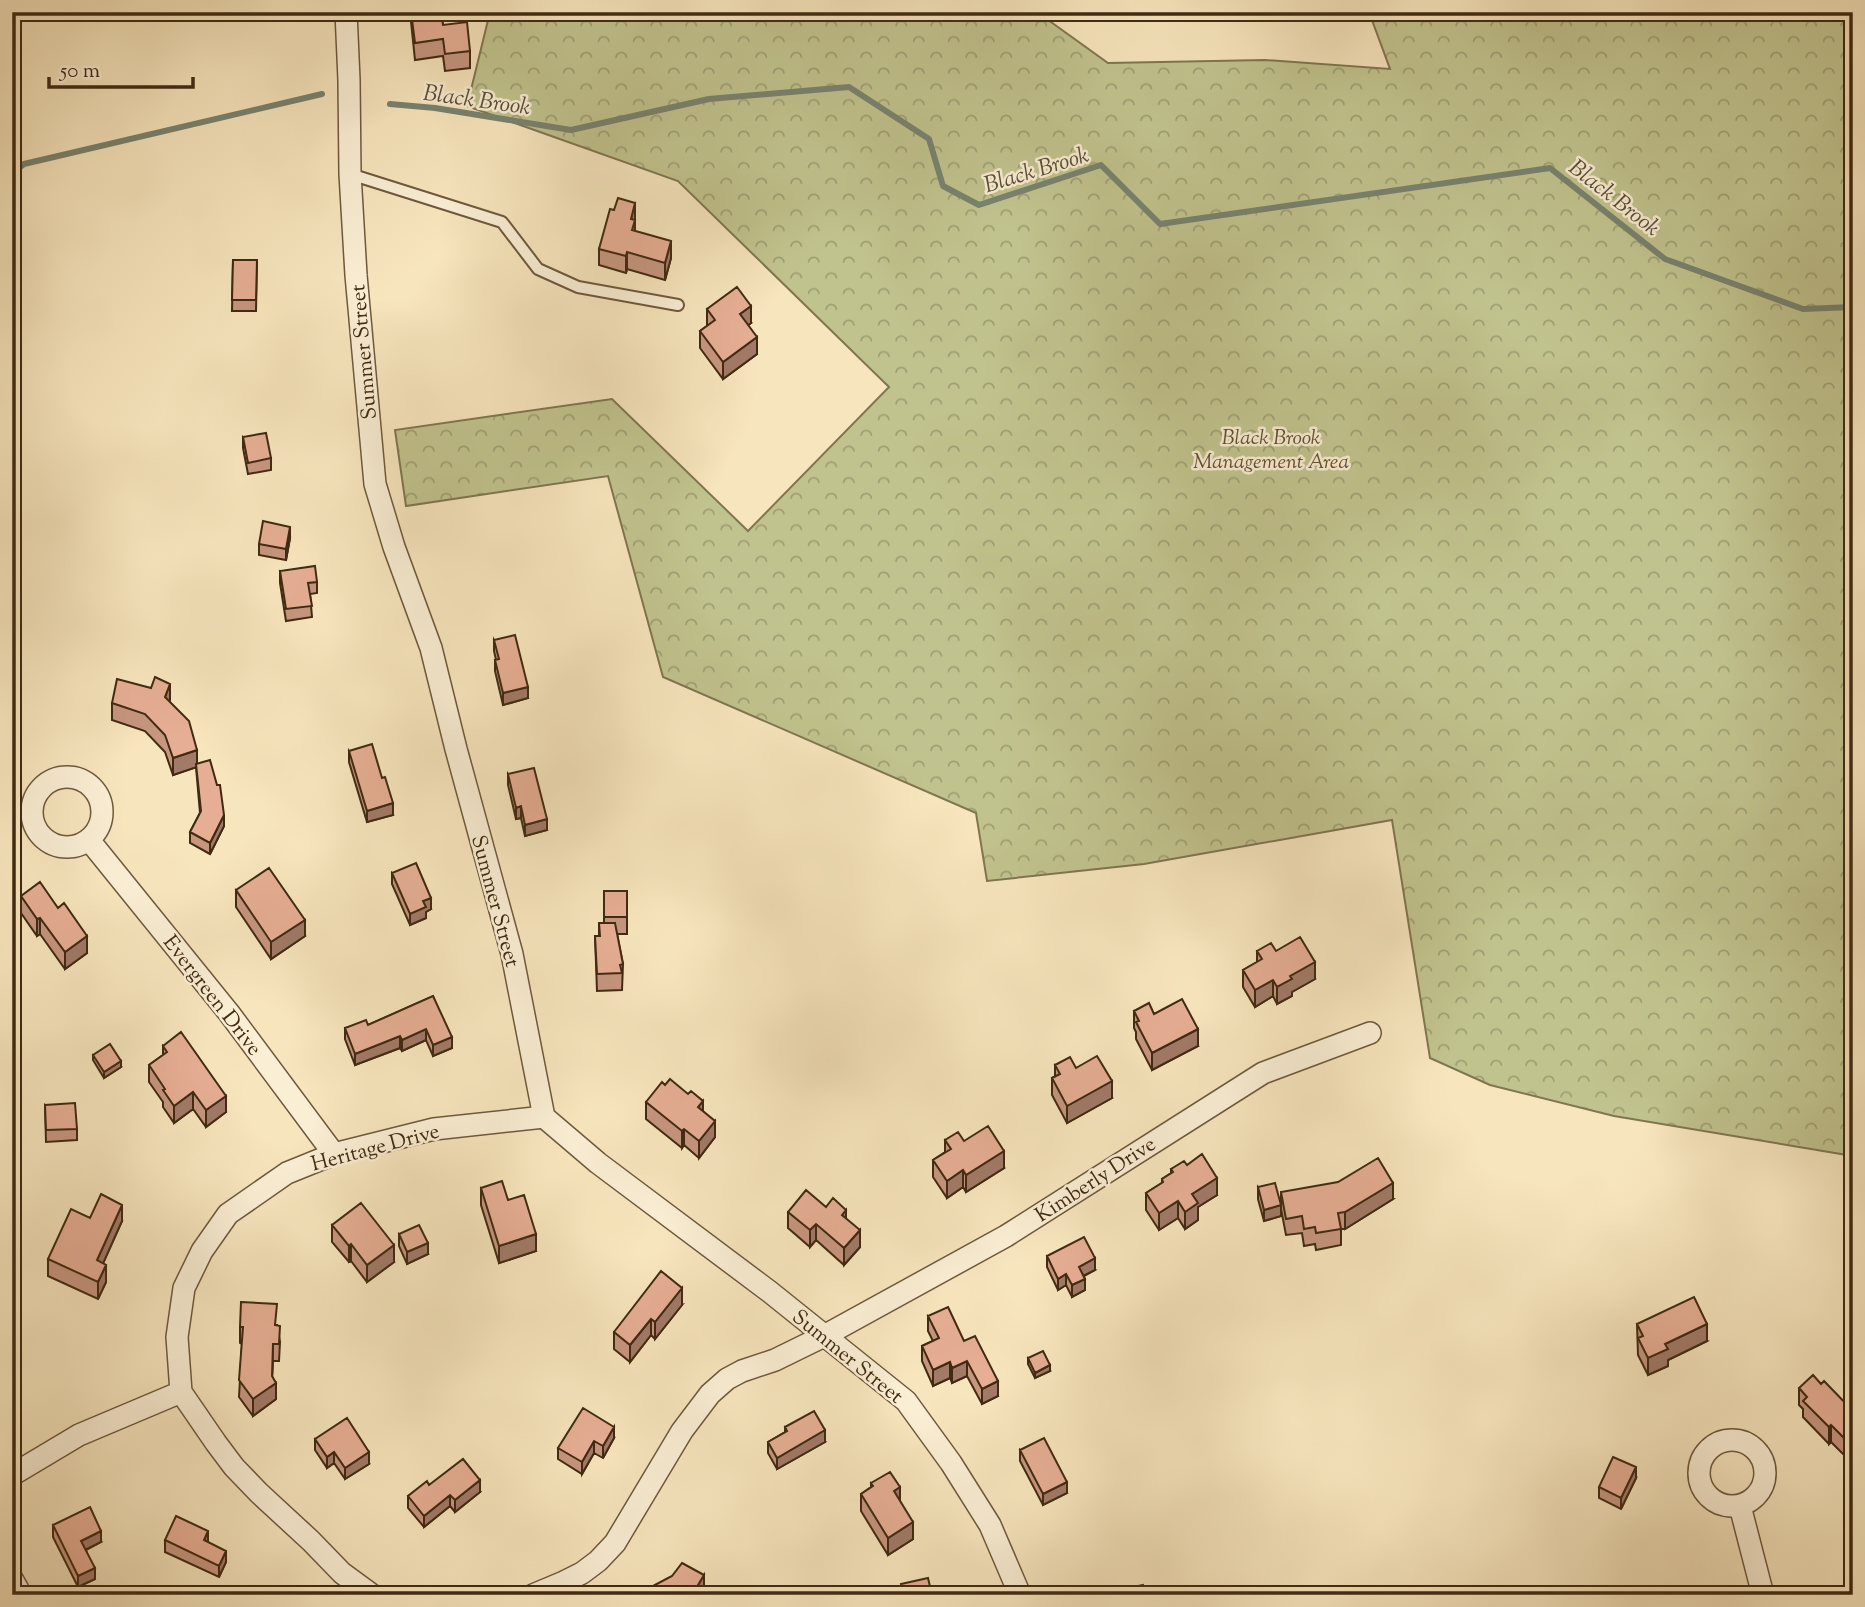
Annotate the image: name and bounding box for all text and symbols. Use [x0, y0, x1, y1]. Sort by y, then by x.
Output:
scale bar [49, 46, 192, 90]
text: 50 m [59, 57, 100, 87]
water label: Black Brook [421, 78, 532, 125]
water label: Black Brook [980, 140, 1093, 203]
water label: Black Brook [1561, 153, 1666, 245]
street label: Summer Street [344, 283, 386, 421]
park label: Black Brook Management Area [1193, 424, 1349, 478]
street label: Summer Street [462, 832, 526, 971]
street label: Evergreen Drive [155, 930, 268, 1063]
street label: Heritage Drive [308, 1117, 443, 1180]
street label: Kimberly Drive [1030, 1130, 1162, 1231]
street label: Summer Street [785, 1303, 909, 1412]

